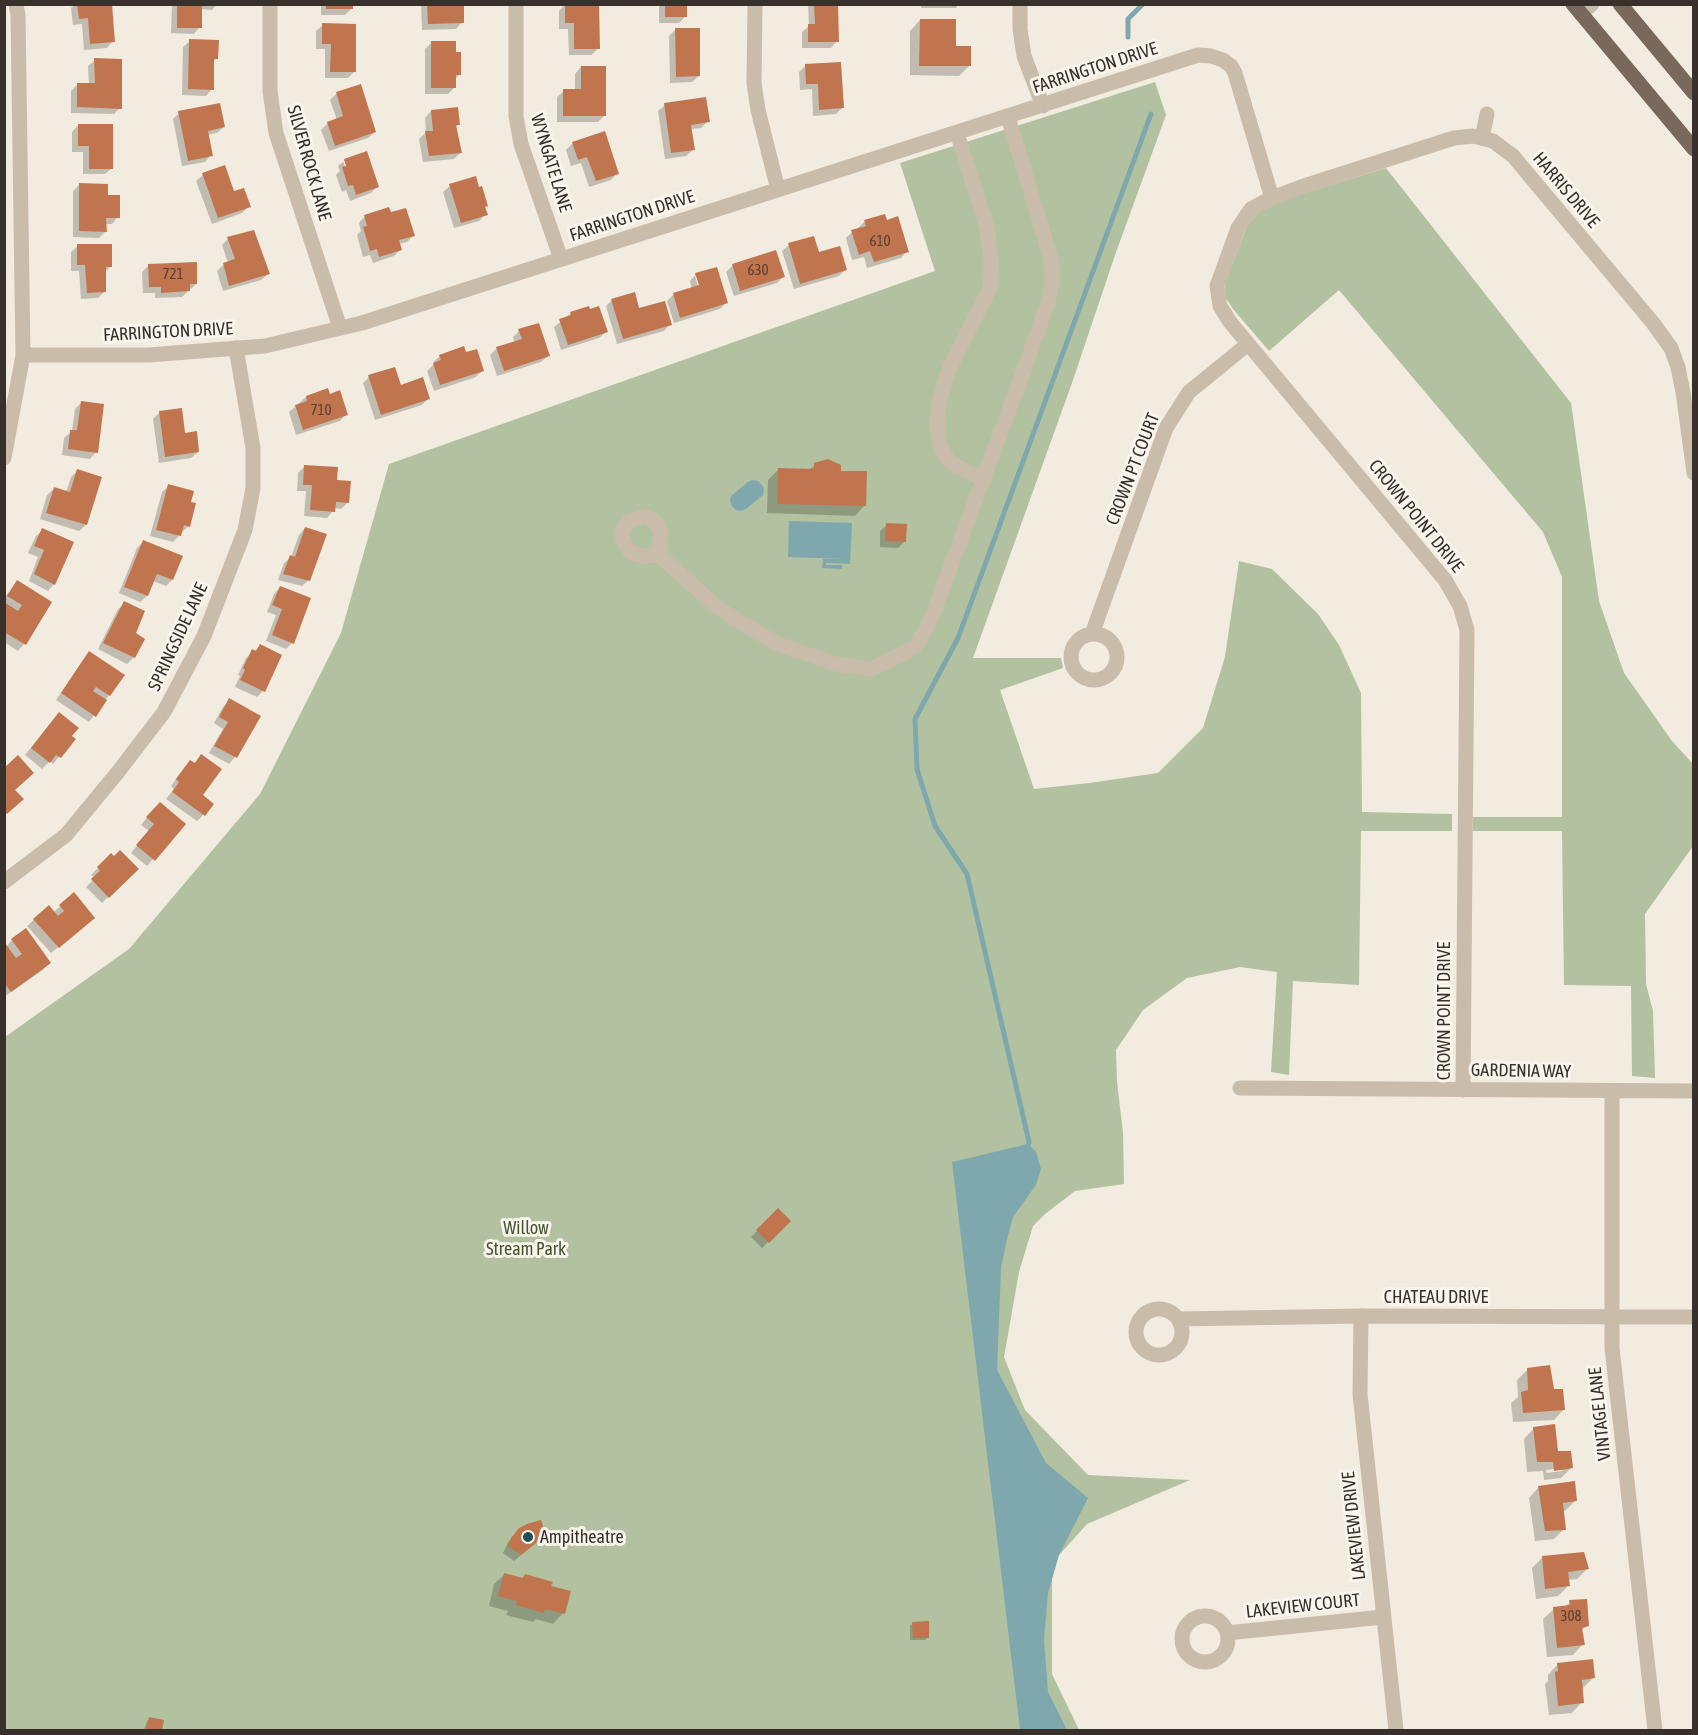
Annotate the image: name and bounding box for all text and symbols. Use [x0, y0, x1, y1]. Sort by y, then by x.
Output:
street label: FARRINGTON DRIVE [1030, 38, 1160, 98]
street label: SILVER ROCK LANE [282, 103, 336, 223]
street label: WYNGATE LANE [526, 111, 576, 215]
street label: HARRIS DRIVE [1528, 148, 1604, 232]
street label: FARRINGTON DRIVE [567, 186, 697, 246]
house number: 610 [869, 232, 891, 250]
house number: 630 [747, 261, 769, 279]
house number: 721 [162, 265, 184, 283]
street label: FARRINGTON DRIVE [103, 318, 233, 346]
house number: 710 [310, 401, 332, 419]
street label: CROWN PT COURT [1102, 410, 1164, 528]
street label: CROWN POINT DRIVE [1364, 455, 1468, 577]
street label: SPRINGSIDE LANE [144, 580, 212, 694]
street label: CROWN POINT DRIVE [1433, 942, 1455, 1080]
street label: GARDENIA WAY [1471, 1059, 1571, 1083]
park label: Willow Stream Park [486, 1217, 566, 1260]
street label: CHATEAU DRIVE [1384, 1286, 1488, 1308]
street label: VINTAGE LANE [1584, 1366, 1616, 1462]
street label: LAKEVIEW DRIVE [1338, 1471, 1370, 1581]
place label: Ampitheatre [540, 1526, 624, 1548]
marker: Ampitheatre [521, 1530, 535, 1544]
street label: LAKEVIEW COURT [1245, 1589, 1361, 1623]
house number: 308 [1560, 1607, 1582, 1625]

